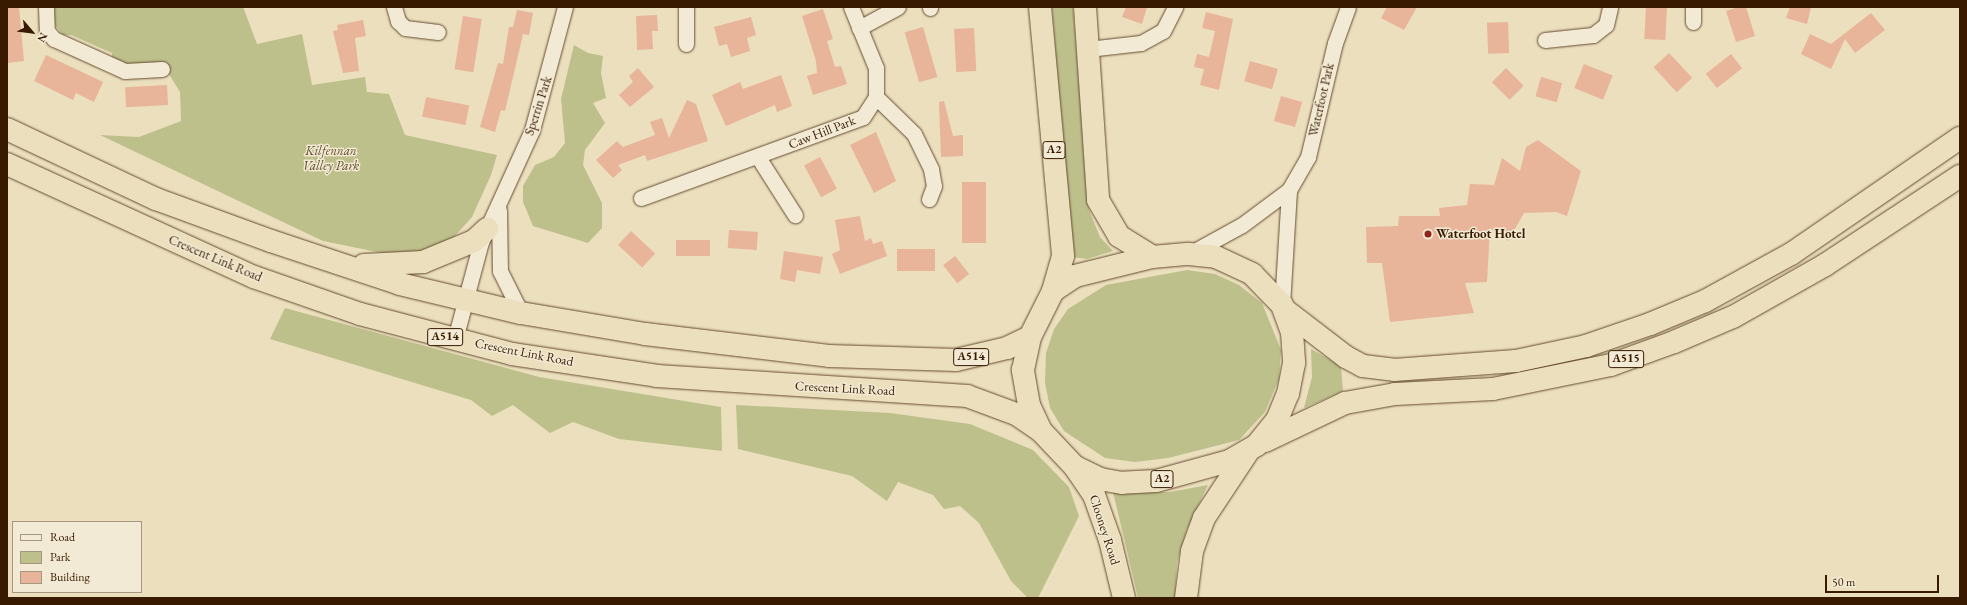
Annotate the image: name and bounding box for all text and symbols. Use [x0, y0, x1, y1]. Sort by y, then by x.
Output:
north arrow [12, 12, 52, 52]
text: N [34, 30, 51, 45]
street label: Waterfoot Park [1306, 62, 1338, 138]
street label: Sperrin Park [522, 74, 556, 138]
street label: Caw Hill Park [786, 113, 858, 153]
road number: A2 [1042, 140, 1066, 160]
park label: Kilfennan Valley Park [303, 144, 359, 175]
place label: Waterfoot Hotel [1436, 226, 1525, 242]
marker: Waterfoot Hotel [1423, 229, 1433, 239]
street label: Crescent Link Road [166, 232, 264, 286]
road number: A514 [427, 327, 463, 347]
street label: Crescent Link Road [473, 336, 575, 370]
road number: A514 [953, 347, 989, 367]
road number: A515 [1608, 349, 1644, 369]
street label: Crescent Link Road [795, 379, 895, 399]
road number: A2 [1150, 469, 1174, 489]
street label: Clooney Road [1085, 493, 1123, 567]
legend [12, 521, 142, 593]
text: Road [50, 529, 75, 545]
text: Park [50, 549, 70, 565]
scale bar [1827, 567, 1941, 593]
text: Building [50, 569, 90, 585]
text: 50 m [1832, 574, 1855, 590]

